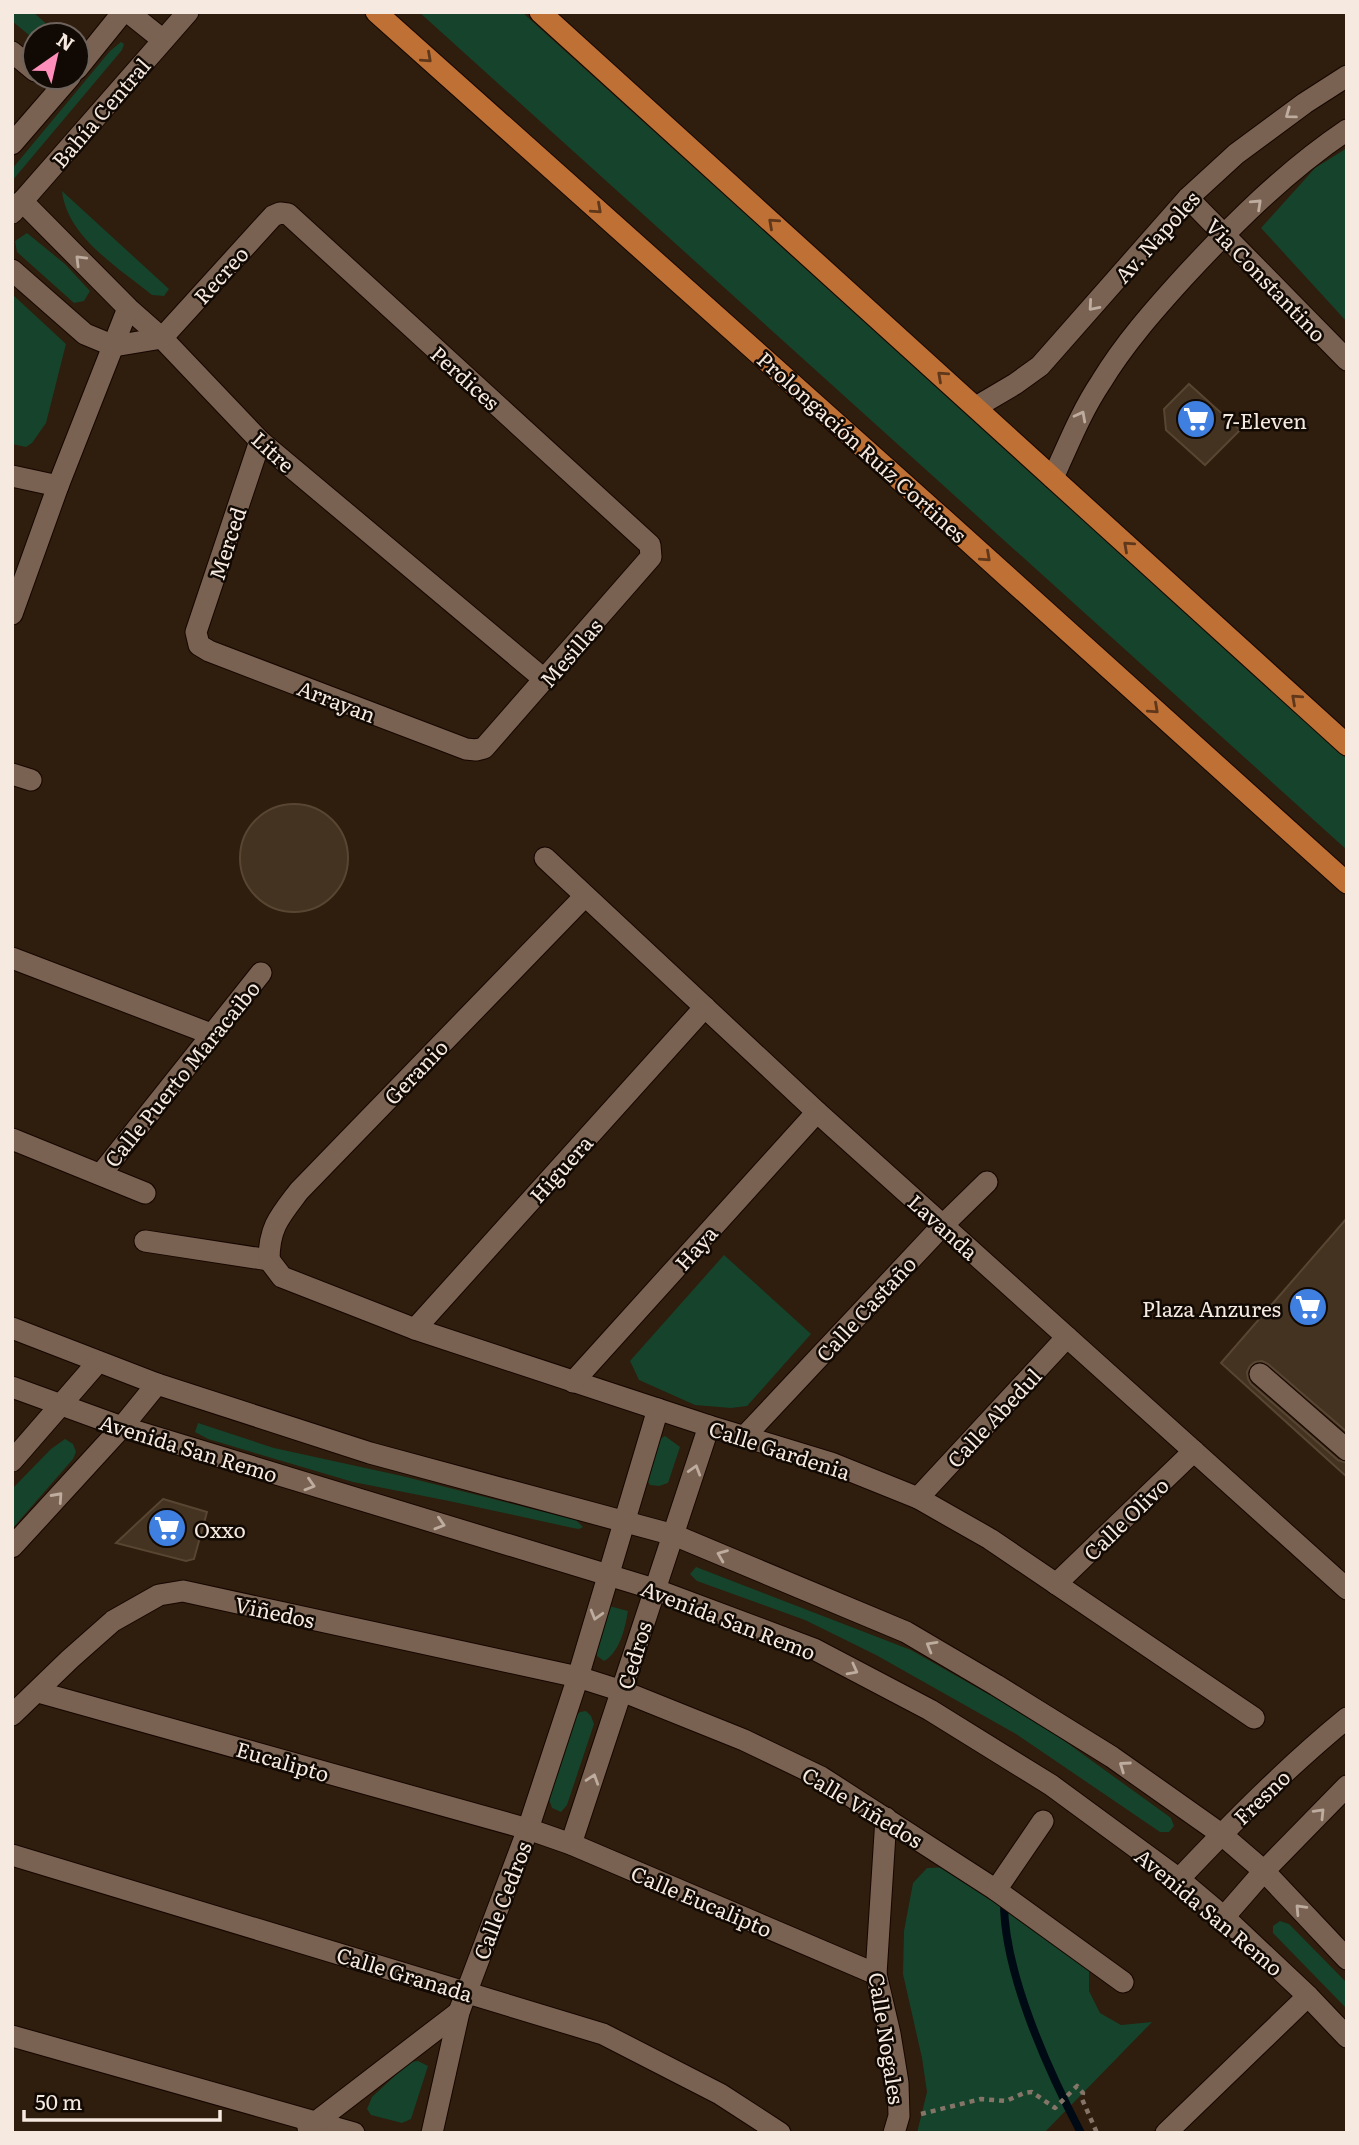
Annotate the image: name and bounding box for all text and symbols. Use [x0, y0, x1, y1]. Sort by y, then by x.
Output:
north arrow [21, 21, 91, 91]
text: N [52, 25, 81, 57]
street label: Bahía Central [44, 50, 156, 174]
one-way arrow [419, 50, 432, 62]
one-way arrow [1285, 106, 1298, 118]
street label: Av. Napoles [1106, 183, 1206, 289]
one-way arrow [1249, 199, 1262, 212]
one-way arrow [589, 201, 602, 213]
street label: Via Constantino [1200, 210, 1334, 348]
one-way arrow [768, 219, 781, 232]
street label: Recreo [185, 238, 255, 310]
one-way arrow [76, 255, 89, 268]
one-way arrow [1089, 298, 1101, 311]
street label: Perdices [425, 338, 507, 416]
street label: Prolongación Ruíz Cortines [751, 343, 975, 549]
one-way arrow [937, 372, 950, 384]
supermarket icon: 7-Eleven [1175, 398, 1217, 440]
place label: 7-Eleven [1223, 404, 1307, 435]
one-way arrow [1073, 411, 1087, 423]
street label: Litre [246, 423, 302, 479]
street label: Merced [200, 502, 252, 584]
one-way arrow [1123, 542, 1136, 554]
one-way arrow [978, 548, 991, 561]
street label: Mesillas [531, 611, 609, 693]
street label: Arrayan [293, 671, 381, 729]
one-way arrow [1291, 695, 1304, 707]
one-way arrow [1146, 701, 1159, 713]
street label: Calle Puerto Maracaibo [96, 973, 266, 1173]
street label: Geranio [376, 1031, 454, 1111]
street label: Higuera [521, 1127, 599, 1209]
street label: Lavanda [902, 1186, 986, 1266]
street label: Haya [666, 1217, 724, 1276]
street label: Calle Castaño [808, 1248, 922, 1368]
supermarket icon: Plaza Anzures [1287, 1286, 1329, 1328]
place label: Plaza Anzures [1142, 1292, 1281, 1323]
street label: Calle Abedul [939, 1360, 1047, 1474]
street label: Avenida San Remo [96, 1405, 282, 1489]
street label: Calle Gardenia [705, 1412, 855, 1487]
one-way arrow [687, 1465, 702, 1477]
street label: Calle Olivo [1075, 1469, 1175, 1567]
one-way arrow [304, 1476, 316, 1491]
one-way arrow [50, 1492, 62, 1505]
supermarket icon: Oxxo [146, 1507, 188, 1549]
place label: Oxxo [194, 1513, 246, 1544]
one-way arrow [434, 1516, 446, 1531]
one-way arrow [717, 1549, 730, 1563]
street label: Avenida San Remo [637, 1571, 821, 1667]
street label: Viñedos [232, 1587, 318, 1635]
one-way arrow [590, 1609, 605, 1621]
street label: Cedros [608, 1617, 658, 1693]
one-way arrow [925, 1641, 938, 1654]
one-way arrow [846, 1661, 858, 1675]
street label: Eucalipto [233, 1732, 333, 1788]
street label: Calle Viñedos [797, 1758, 929, 1854]
street label: Fresno [1226, 1761, 1296, 1831]
one-way arrow [1119, 1762, 1132, 1774]
one-way arrow [585, 1774, 599, 1786]
one-way arrow [1312, 1808, 1325, 1821]
street label: Calle Cedros [464, 1836, 538, 1964]
street label: Avenida San Remo [1129, 1840, 1291, 1982]
street label: Calle Eucalipto [627, 1856, 777, 1944]
one-way arrow [1295, 1904, 1308, 1917]
street label: Calle Granada [333, 1938, 478, 2009]
street label: Calle Nogales [862, 1970, 914, 2106]
scale bar [24, 2078, 220, 2122]
text: 50 m [35, 2085, 82, 2116]

